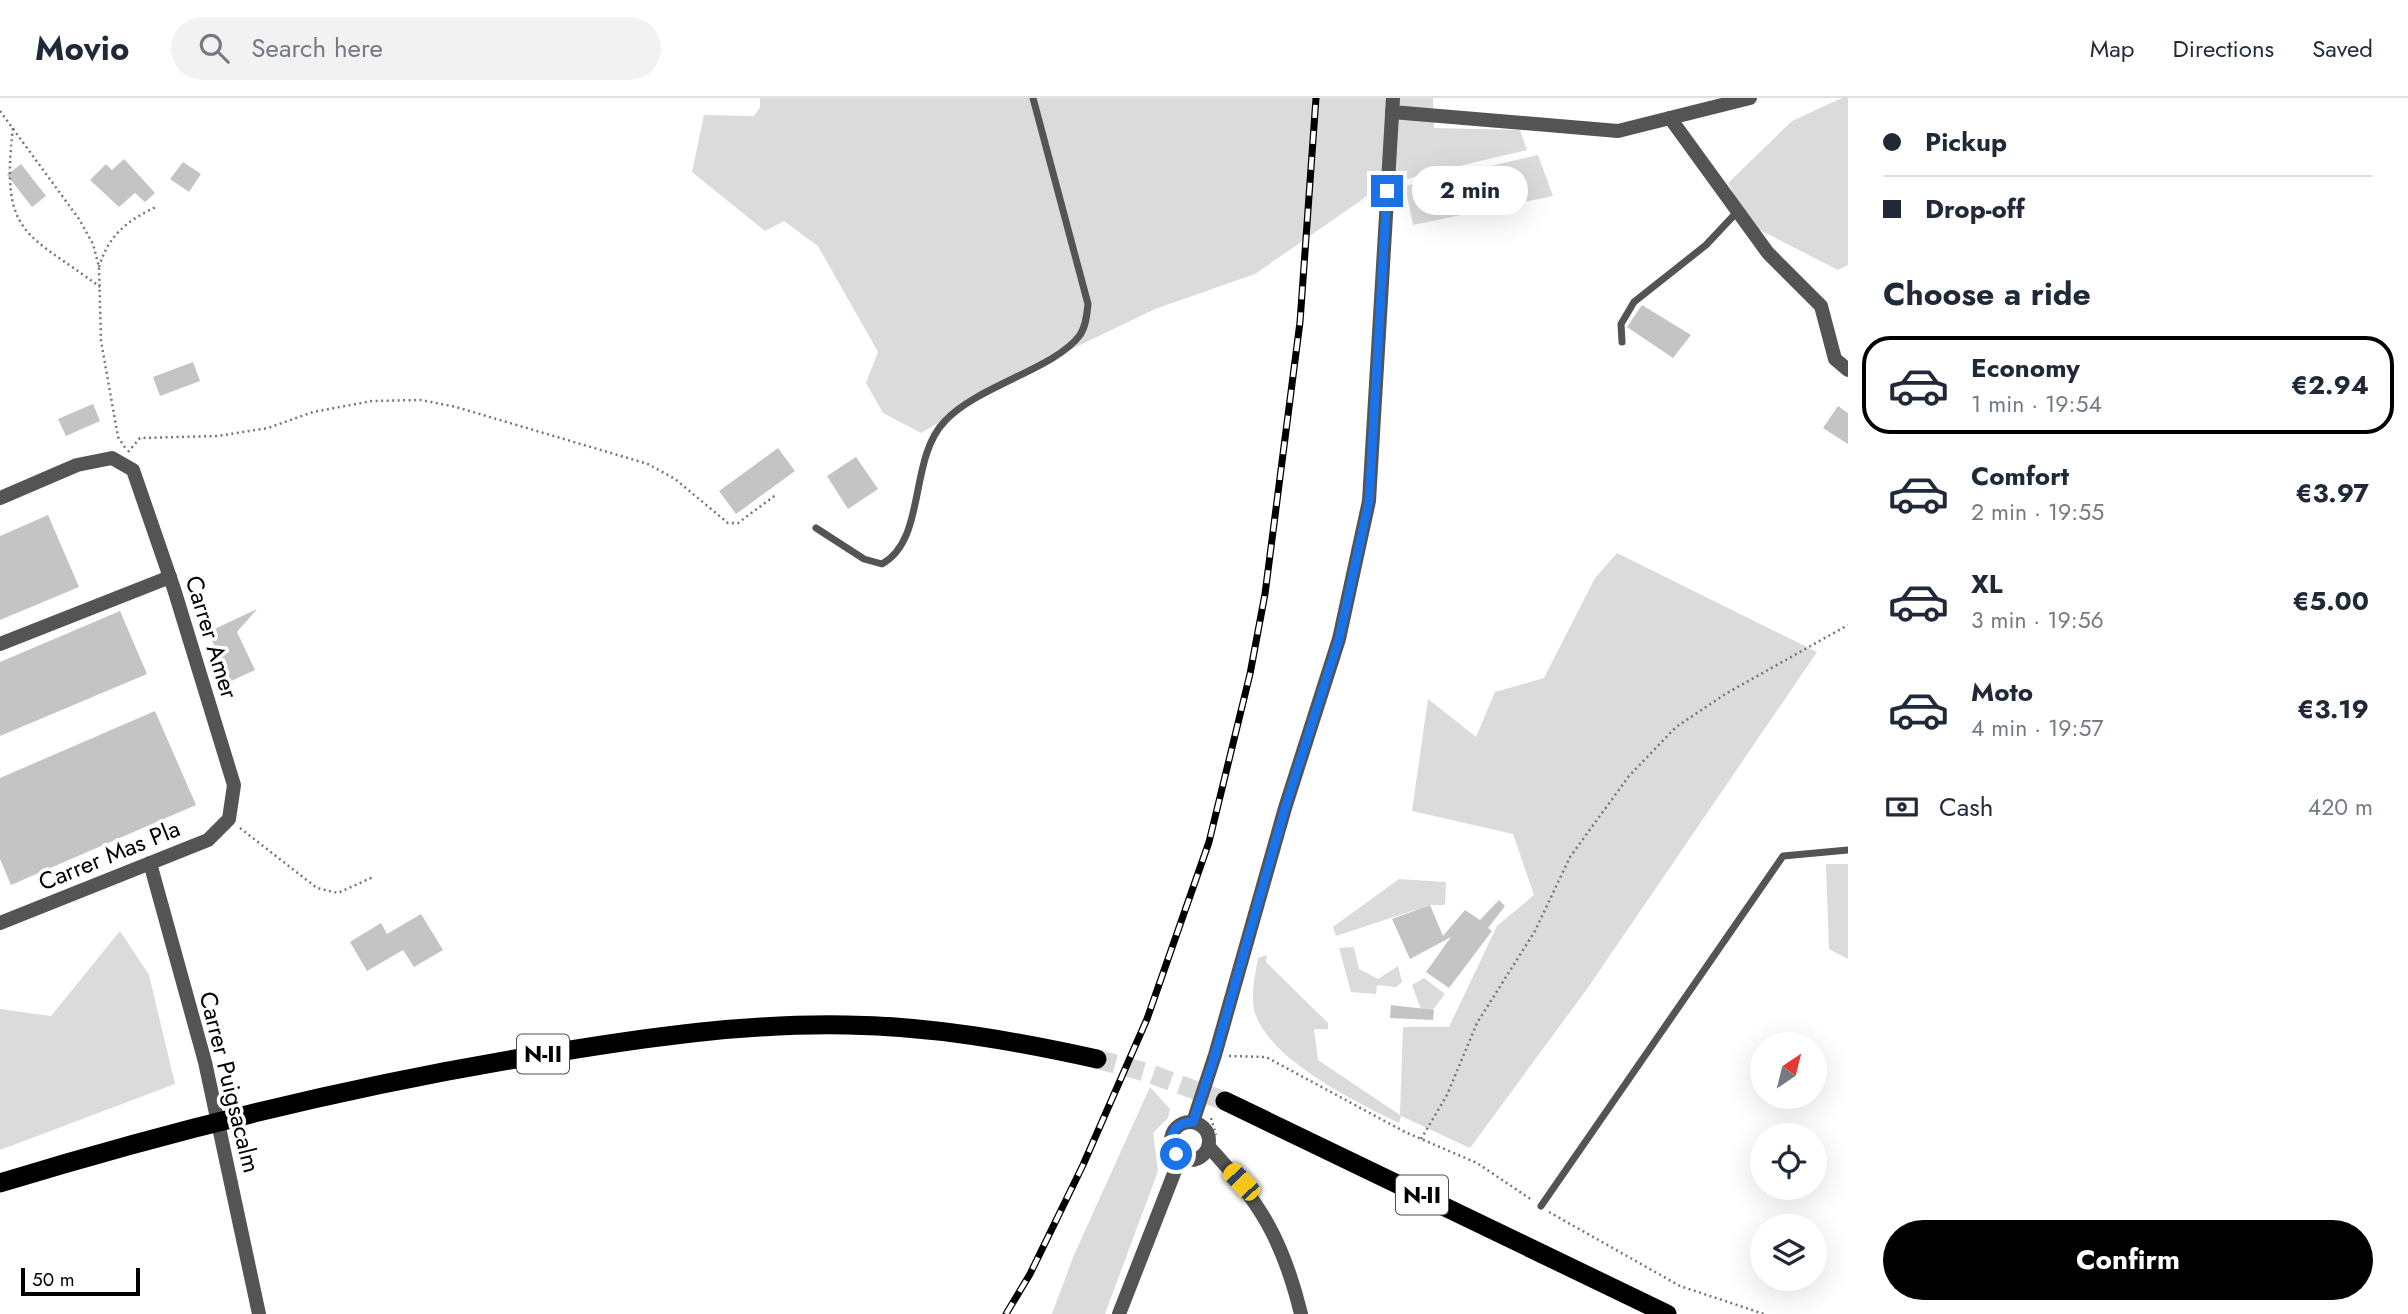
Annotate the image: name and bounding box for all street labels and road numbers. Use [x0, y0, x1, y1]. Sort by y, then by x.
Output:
street label: Carrer Amer [177, 571, 248, 704]
street label: Carrer Mas Pla [33, 811, 185, 899]
street label: Carrer Puigsacalm [191, 988, 269, 1176]
road number: N-II [517, 1035, 569, 1074]
road number: N-II [1396, 1176, 1448, 1214]

